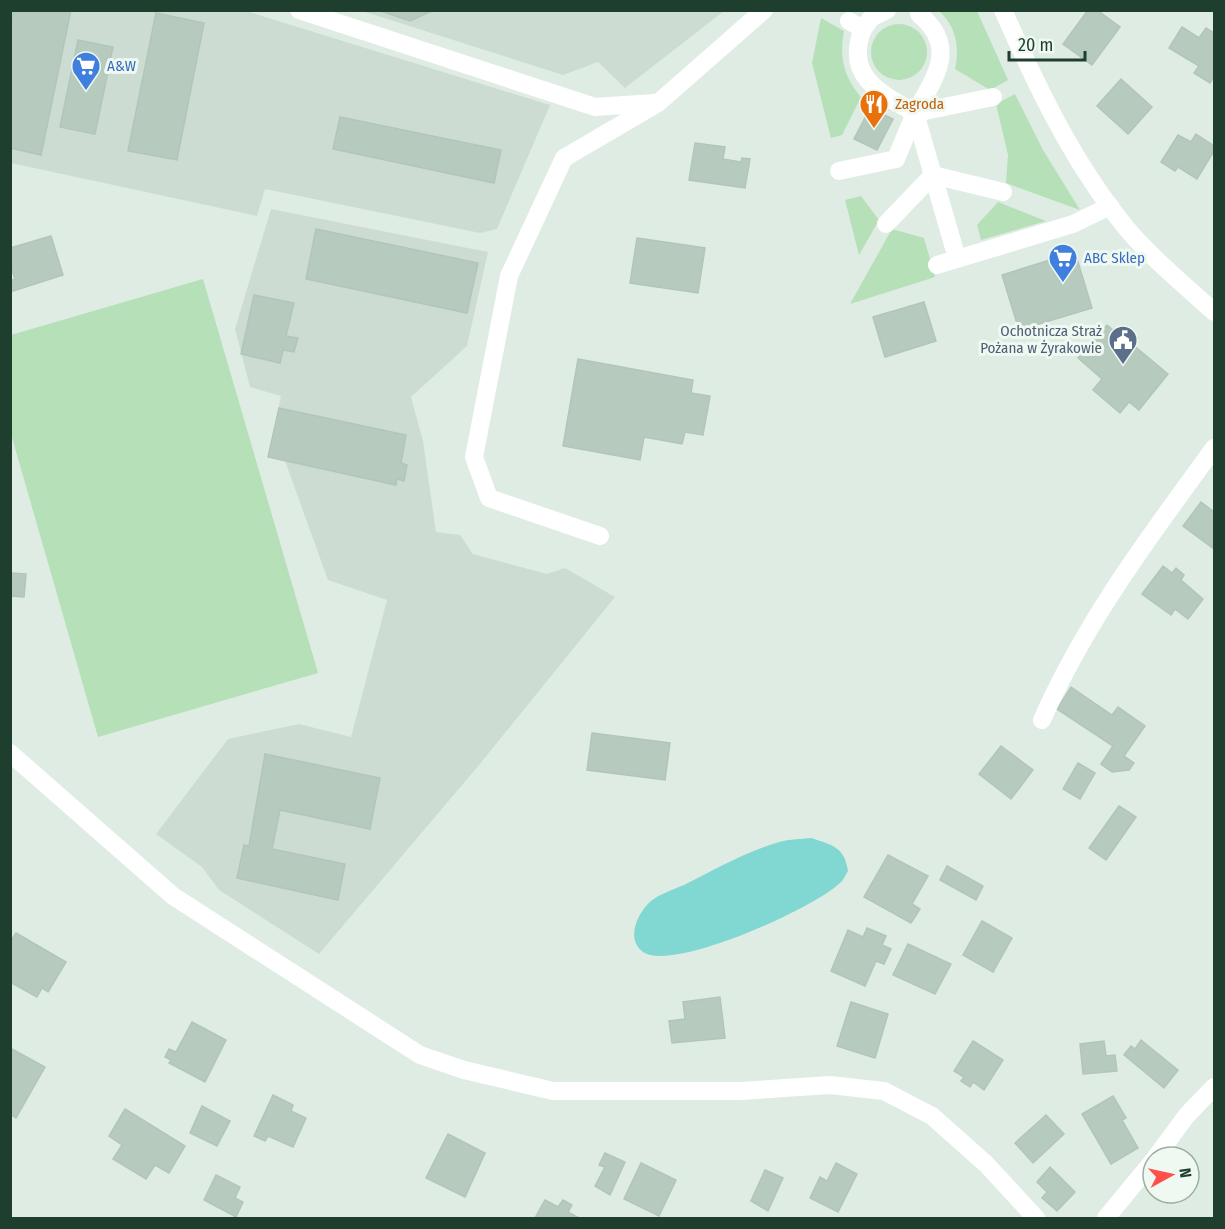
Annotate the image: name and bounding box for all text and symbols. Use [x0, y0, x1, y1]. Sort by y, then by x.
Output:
scale bar [1009, 24, 1086, 62]
text: 20 m [1018, 34, 1053, 56]
supermarket icon: A&W [70, 50, 102, 92]
place label: A&W [107, 57, 136, 75]
restaurant icon: Zagroda [858, 88, 890, 130]
place label: Zagroda [895, 95, 944, 113]
supermarket icon: ABC Sklep [1047, 242, 1079, 284]
place label: ABC Sklep [1084, 249, 1145, 267]
place label: Ochotnicza Straż Pożana w Żyrakowie [980, 322, 1102, 357]
public building icon: Ochotnicza Straż Pożana w Żyrakowie [1107, 324, 1139, 366]
north arrow [1141, 1145, 1201, 1205]
text: N [1175, 1167, 1195, 1179]

